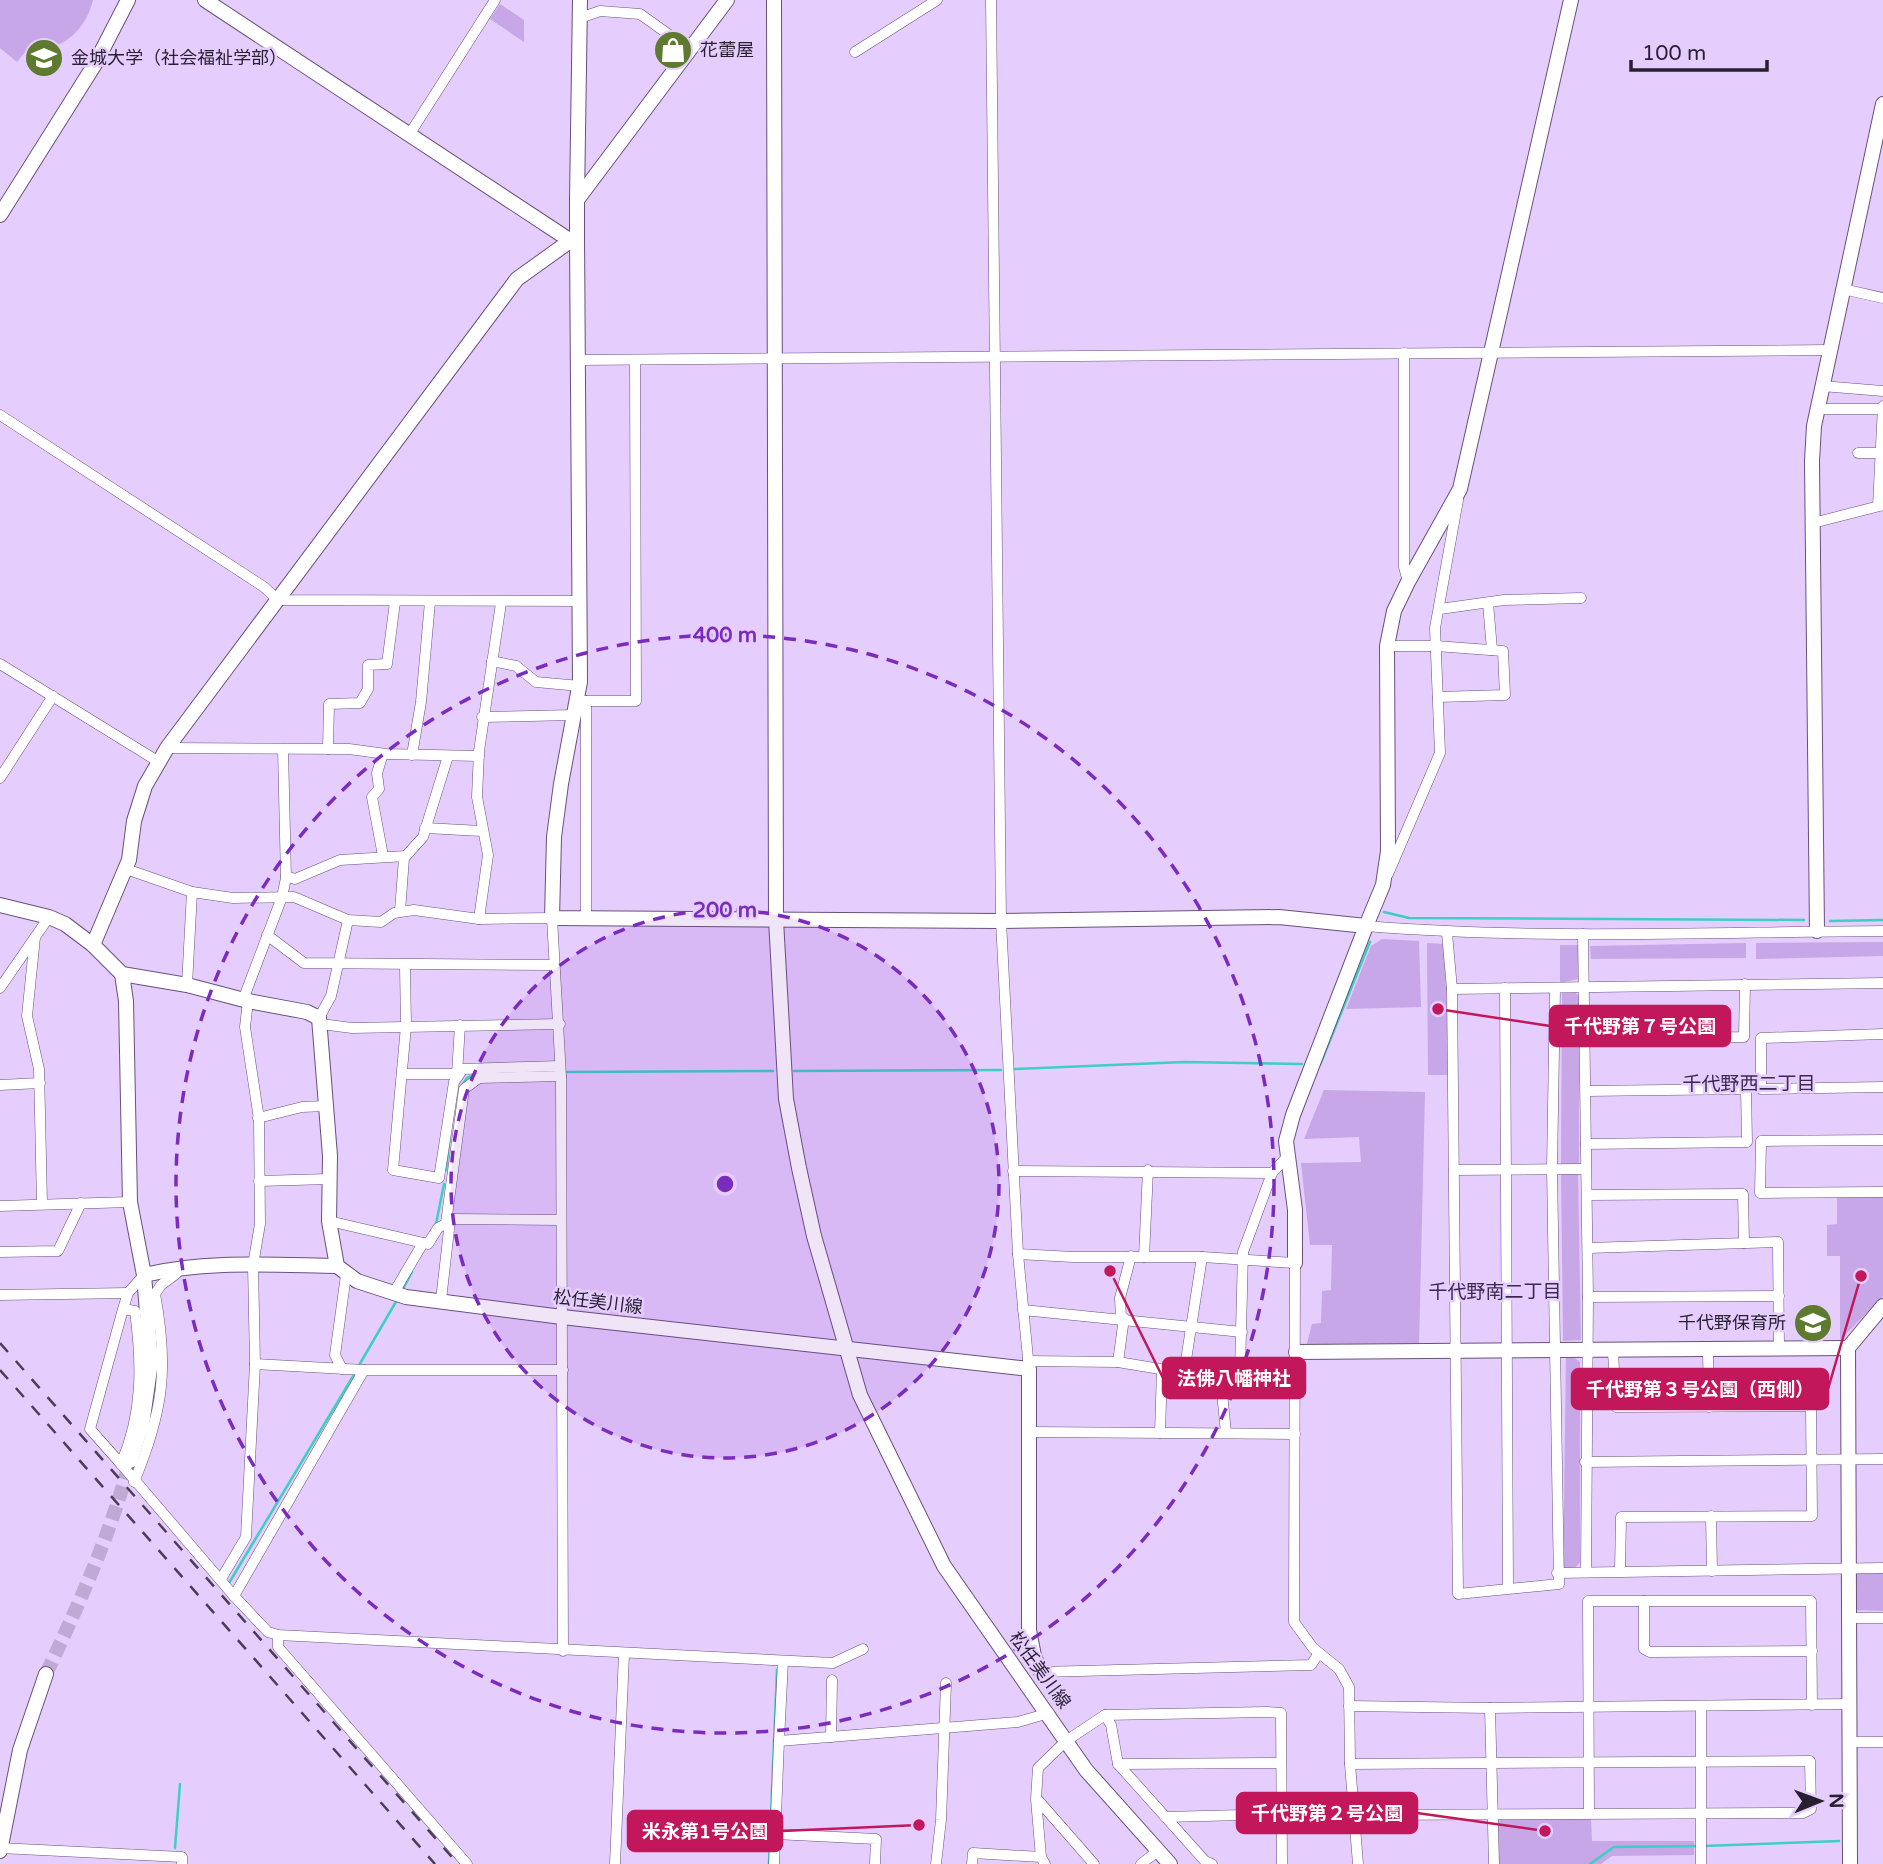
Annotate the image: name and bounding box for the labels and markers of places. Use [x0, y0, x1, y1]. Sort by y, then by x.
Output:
shop icon: 花蕾屋 [652, 29, 694, 71]
school or university icon: 金城大学（社会福祉学部） [23, 37, 65, 79]
place label: 花蕾屋 [700, 39, 754, 61]
place label: 金城大学（社会福祉学部） [71, 47, 287, 69]
callout: 千代野第７号公園 [1550, 1006, 1730, 1046]
centre of rings [713, 1172, 737, 1196]
school or university icon: 千代野保育所 [1792, 1302, 1834, 1344]
place label: 千代野保育所 [1678, 1312, 1786, 1334]
callout: 法佛八幡神社 [1163, 1358, 1305, 1398]
callout: 千代野第３号公園（西側） [1572, 1369, 1828, 1409]
callout: 千代野第２号公園 [1237, 1793, 1417, 1833]
callout: 米永第1号公園 [628, 1811, 782, 1851]

